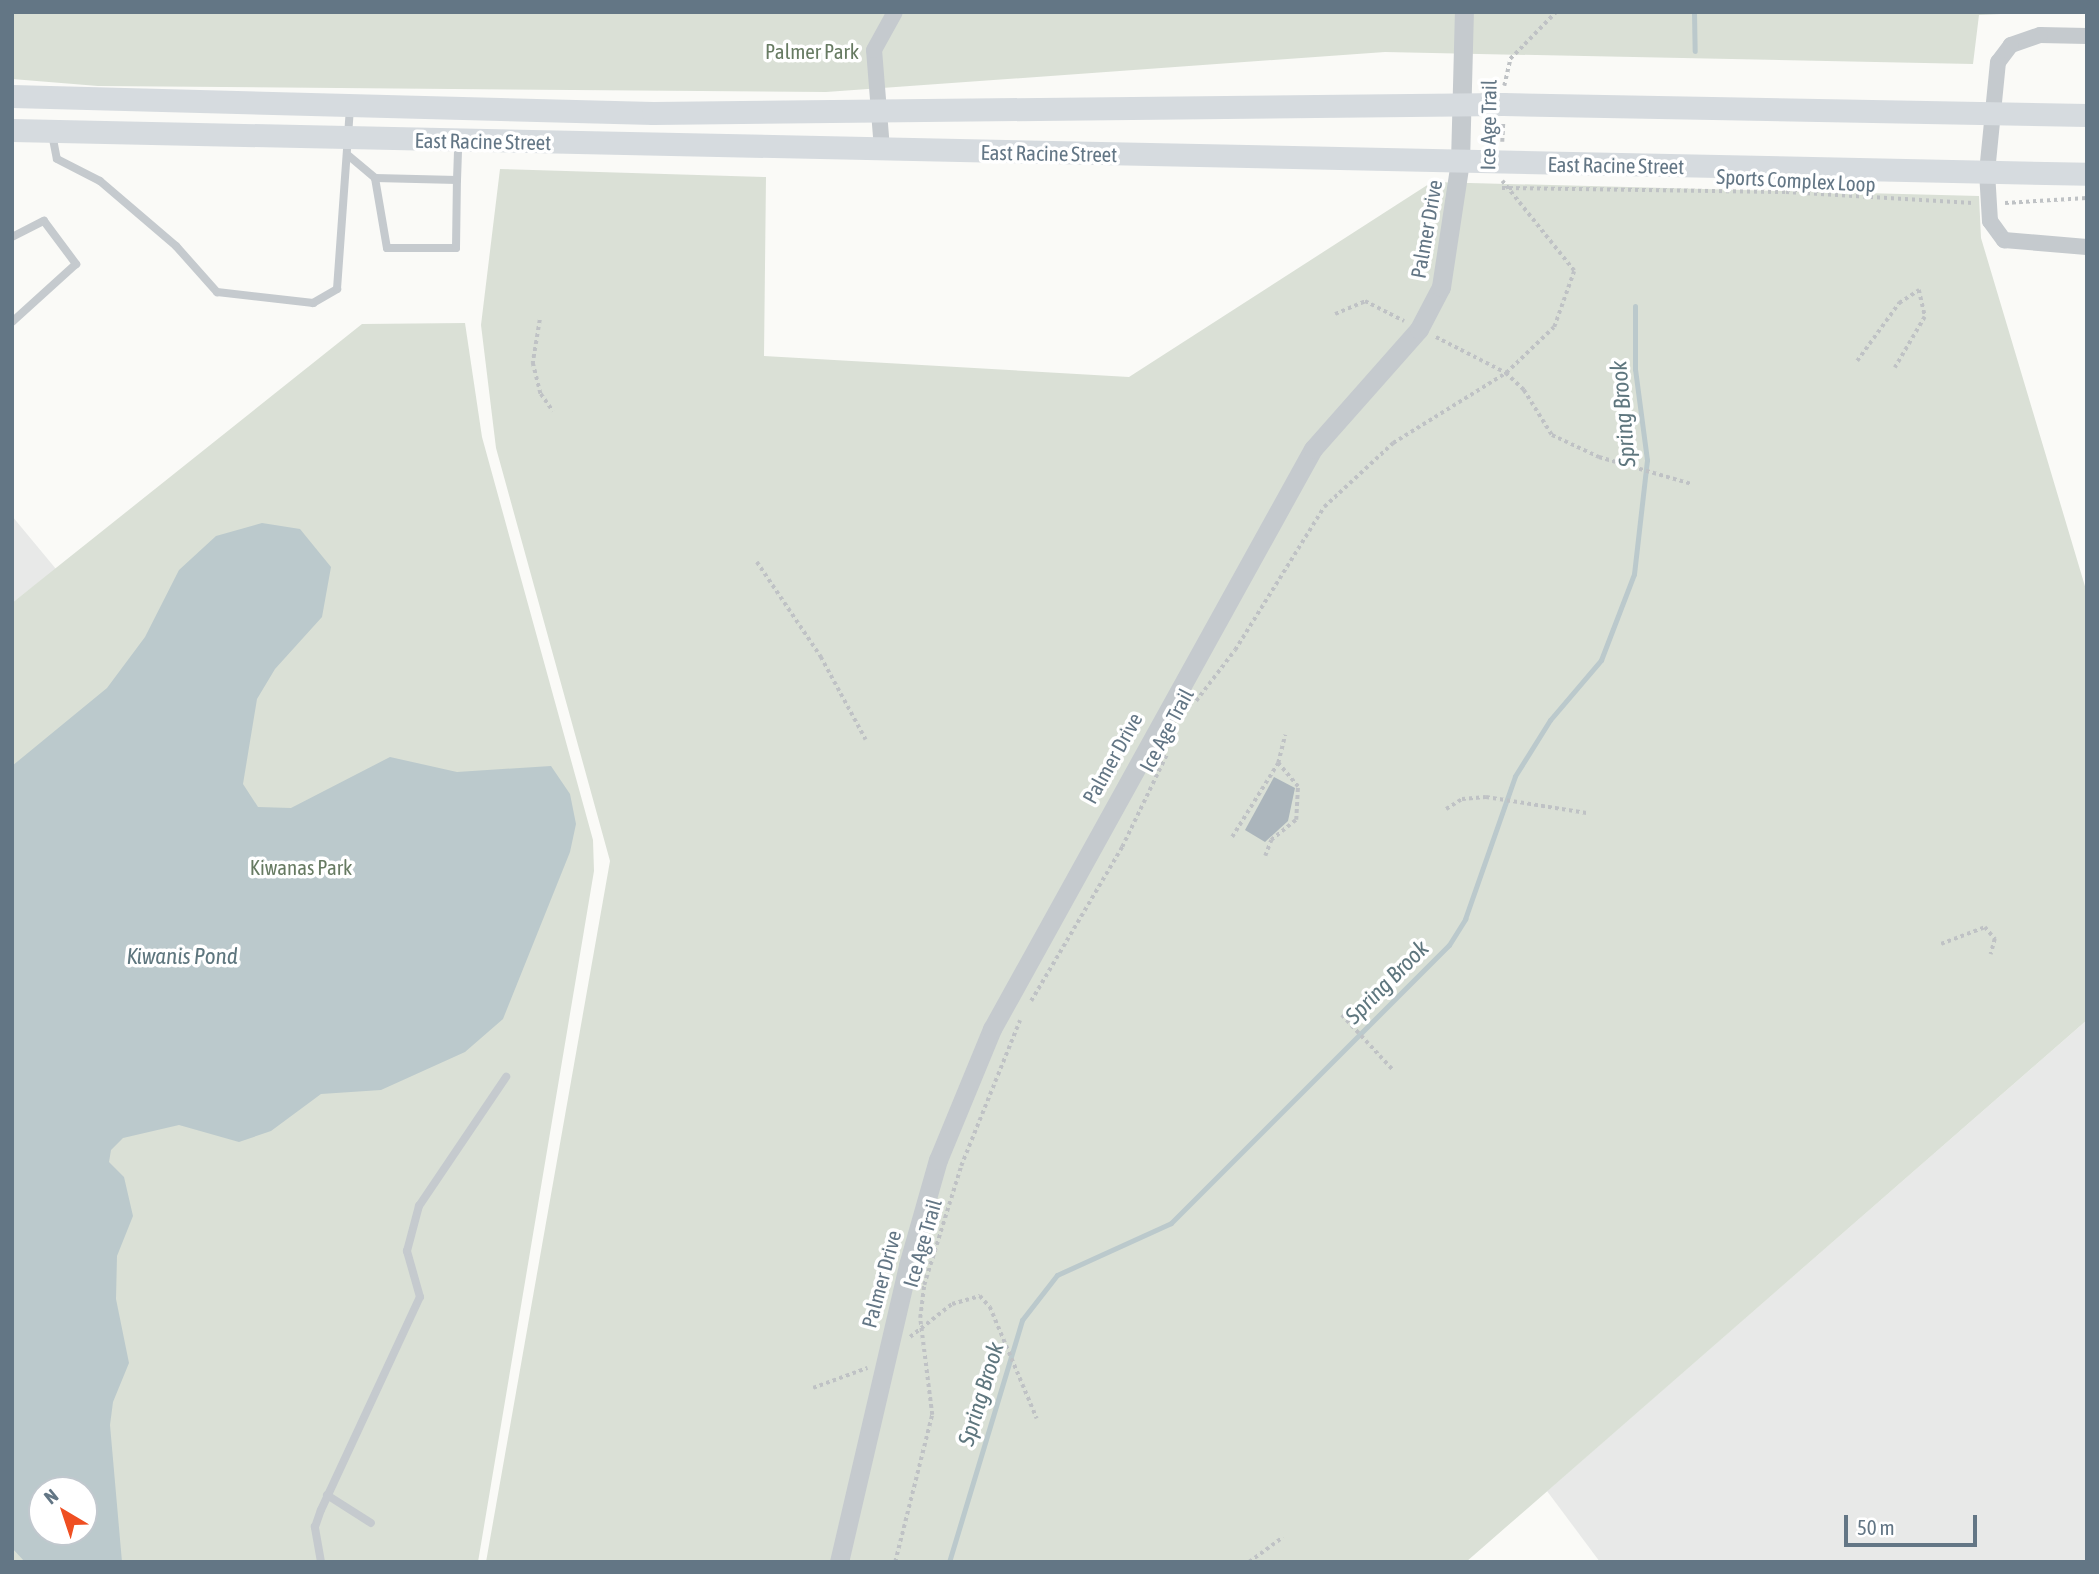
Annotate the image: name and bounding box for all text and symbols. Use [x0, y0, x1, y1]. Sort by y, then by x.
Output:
park label: Palmer Park [765, 38, 859, 64]
street label: Ice Age Trail [1475, 79, 1501, 171]
street label: East Racine Street [414, 127, 552, 155]
street label: East Racine Street [980, 139, 1118, 167]
street label: East Racine Street [1547, 151, 1685, 179]
street label: Sports Complex Loop [1716, 163, 1876, 197]
street label: Palmer Drive [1405, 178, 1447, 280]
water label: Spring Brook [1605, 360, 1641, 468]
street label: Ice Age Trail [1134, 684, 1198, 776]
street label: Palmer Drive [1077, 708, 1147, 808]
park label: Kiwanas Park [250, 854, 352, 880]
water label: Spring Brook [1340, 935, 1434, 1029]
water label: Kiwanis Pond [126, 942, 238, 970]
street label: Ice Age Trail [897, 1196, 947, 1290]
street label: Palmer Drive [856, 1228, 906, 1330]
water label: Spring Brook [952, 1339, 1010, 1449]
north arrow [28, 1476, 98, 1546]
text: N [40, 1484, 62, 1508]
scale bar [1847, 1500, 1980, 1544]
text: 50 m [1857, 1515, 1895, 1539]

